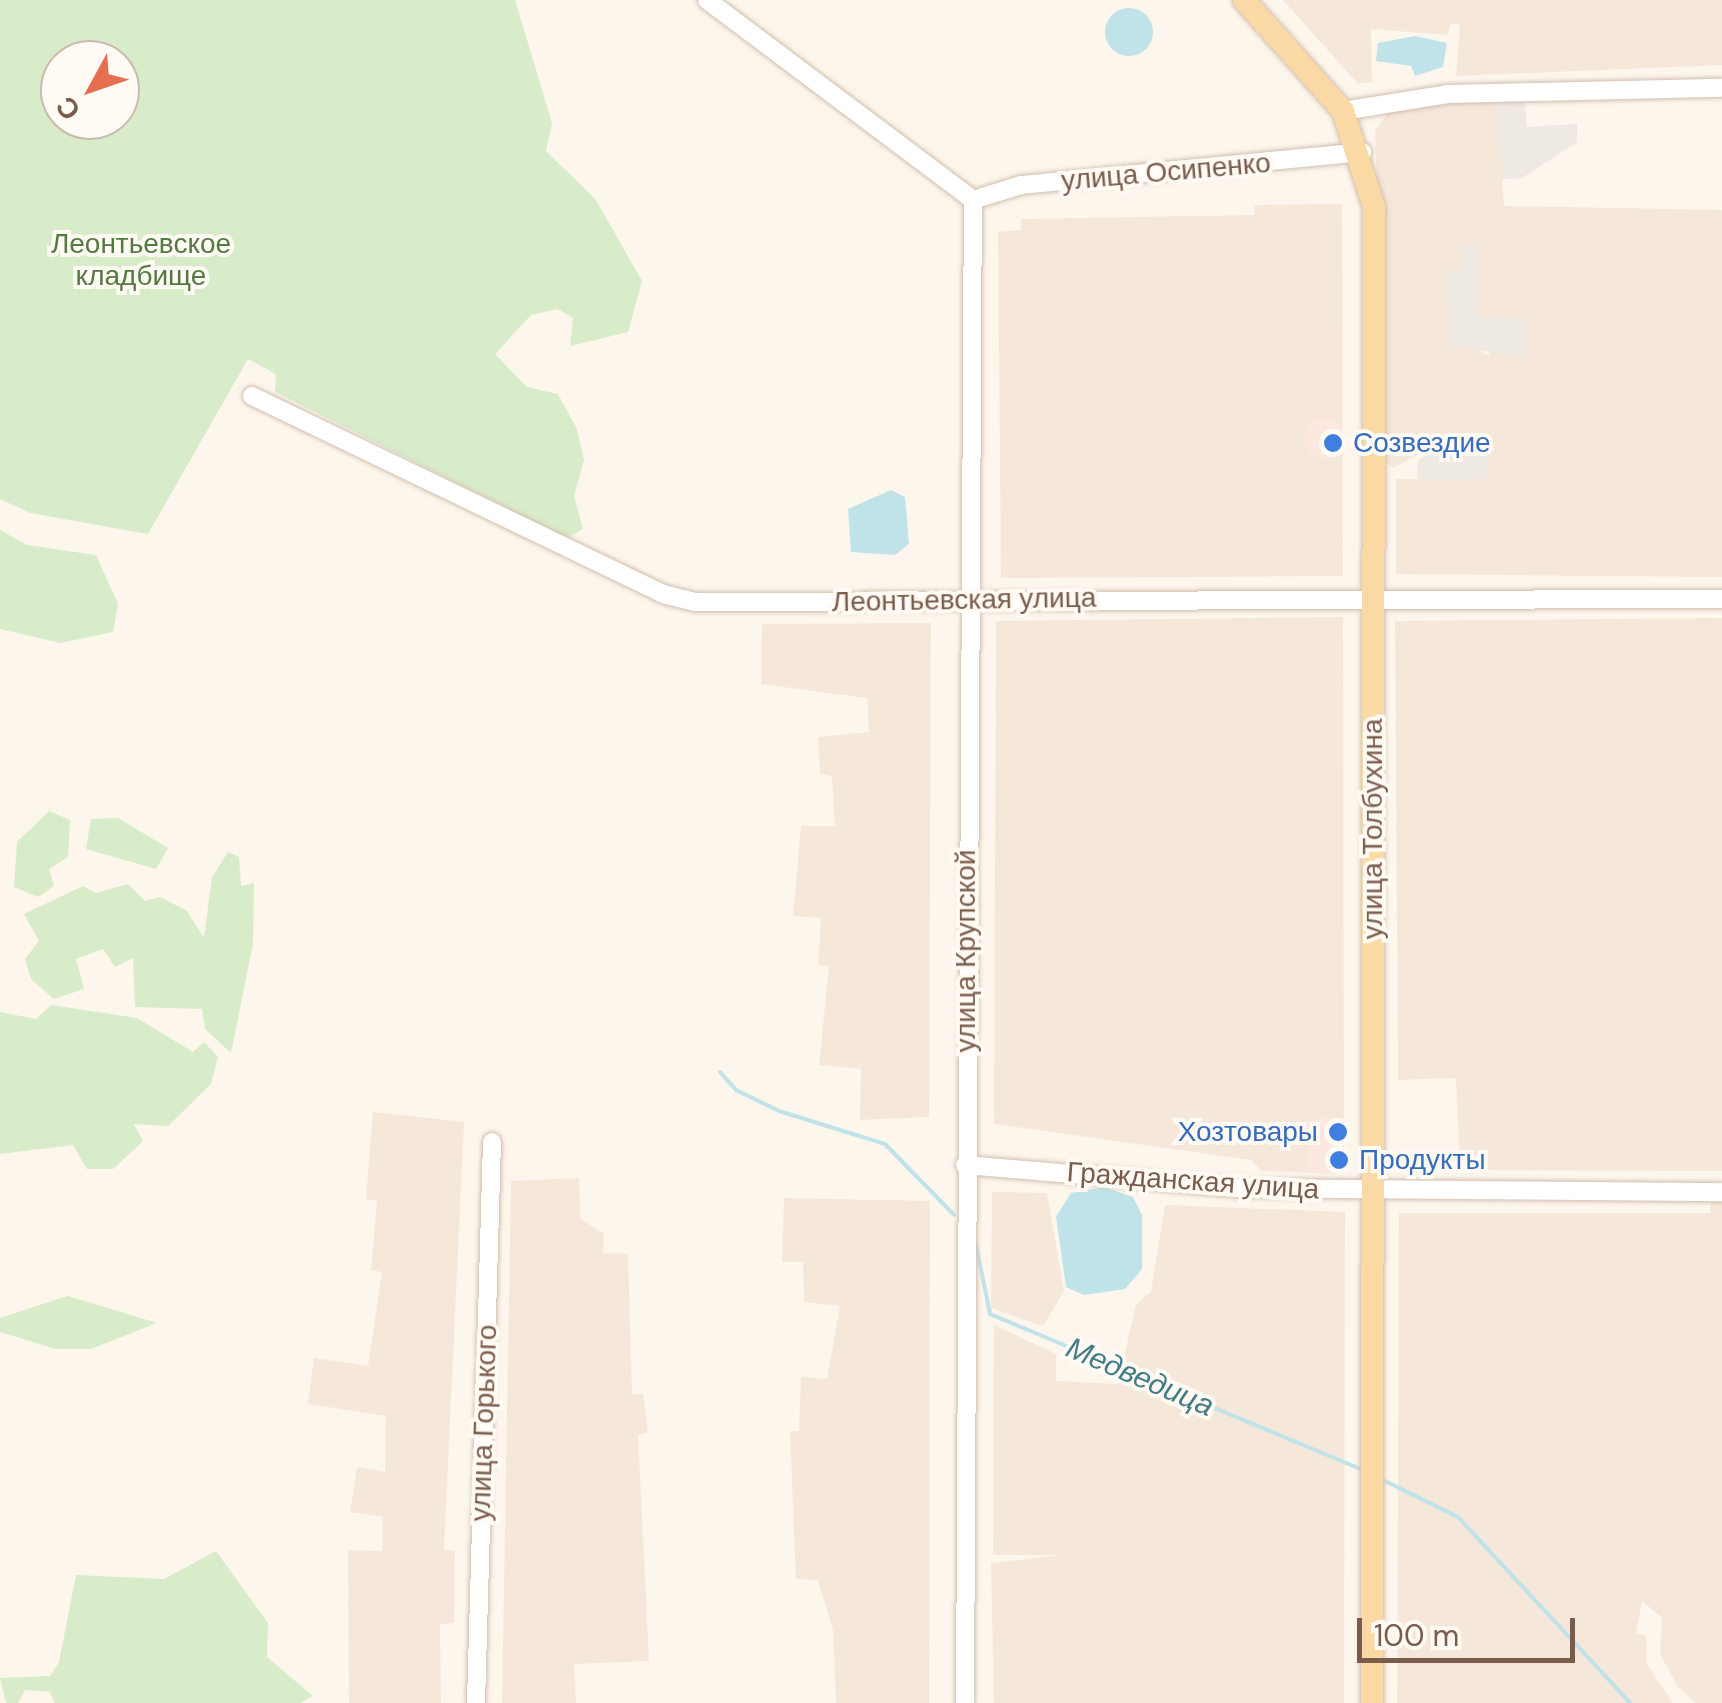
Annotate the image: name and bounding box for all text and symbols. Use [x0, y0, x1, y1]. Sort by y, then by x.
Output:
north arrow [40, 40, 140, 140]
text: С [47, 89, 89, 128]
street label: улица Осипенко [1060, 146, 1272, 198]
park label: Леонтьевское кладбище [51, 227, 231, 293]
place label: Созвездие [1353, 426, 1491, 460]
marker: Созвездие [1322, 432, 1344, 454]
street label: Леонтьевская улица [831, 581, 1097, 619]
street label: улица Толбухина [1356, 719, 1390, 939]
street label: улица Крупской [949, 850, 983, 1052]
place label: Хозтовары [1178, 1115, 1318, 1149]
marker: Хозтовары [1327, 1121, 1349, 1143]
place label: Продукты [1359, 1143, 1486, 1177]
marker: Продукты [1328, 1149, 1350, 1171]
street label: Гражданская улица [1066, 1155, 1320, 1207]
street label: улица Горького [464, 1324, 504, 1522]
water label: Медведица [1061, 1330, 1219, 1424]
scale bar [1362, 1598, 1580, 1660]
text: 100 m [1374, 1616, 1459, 1655]

